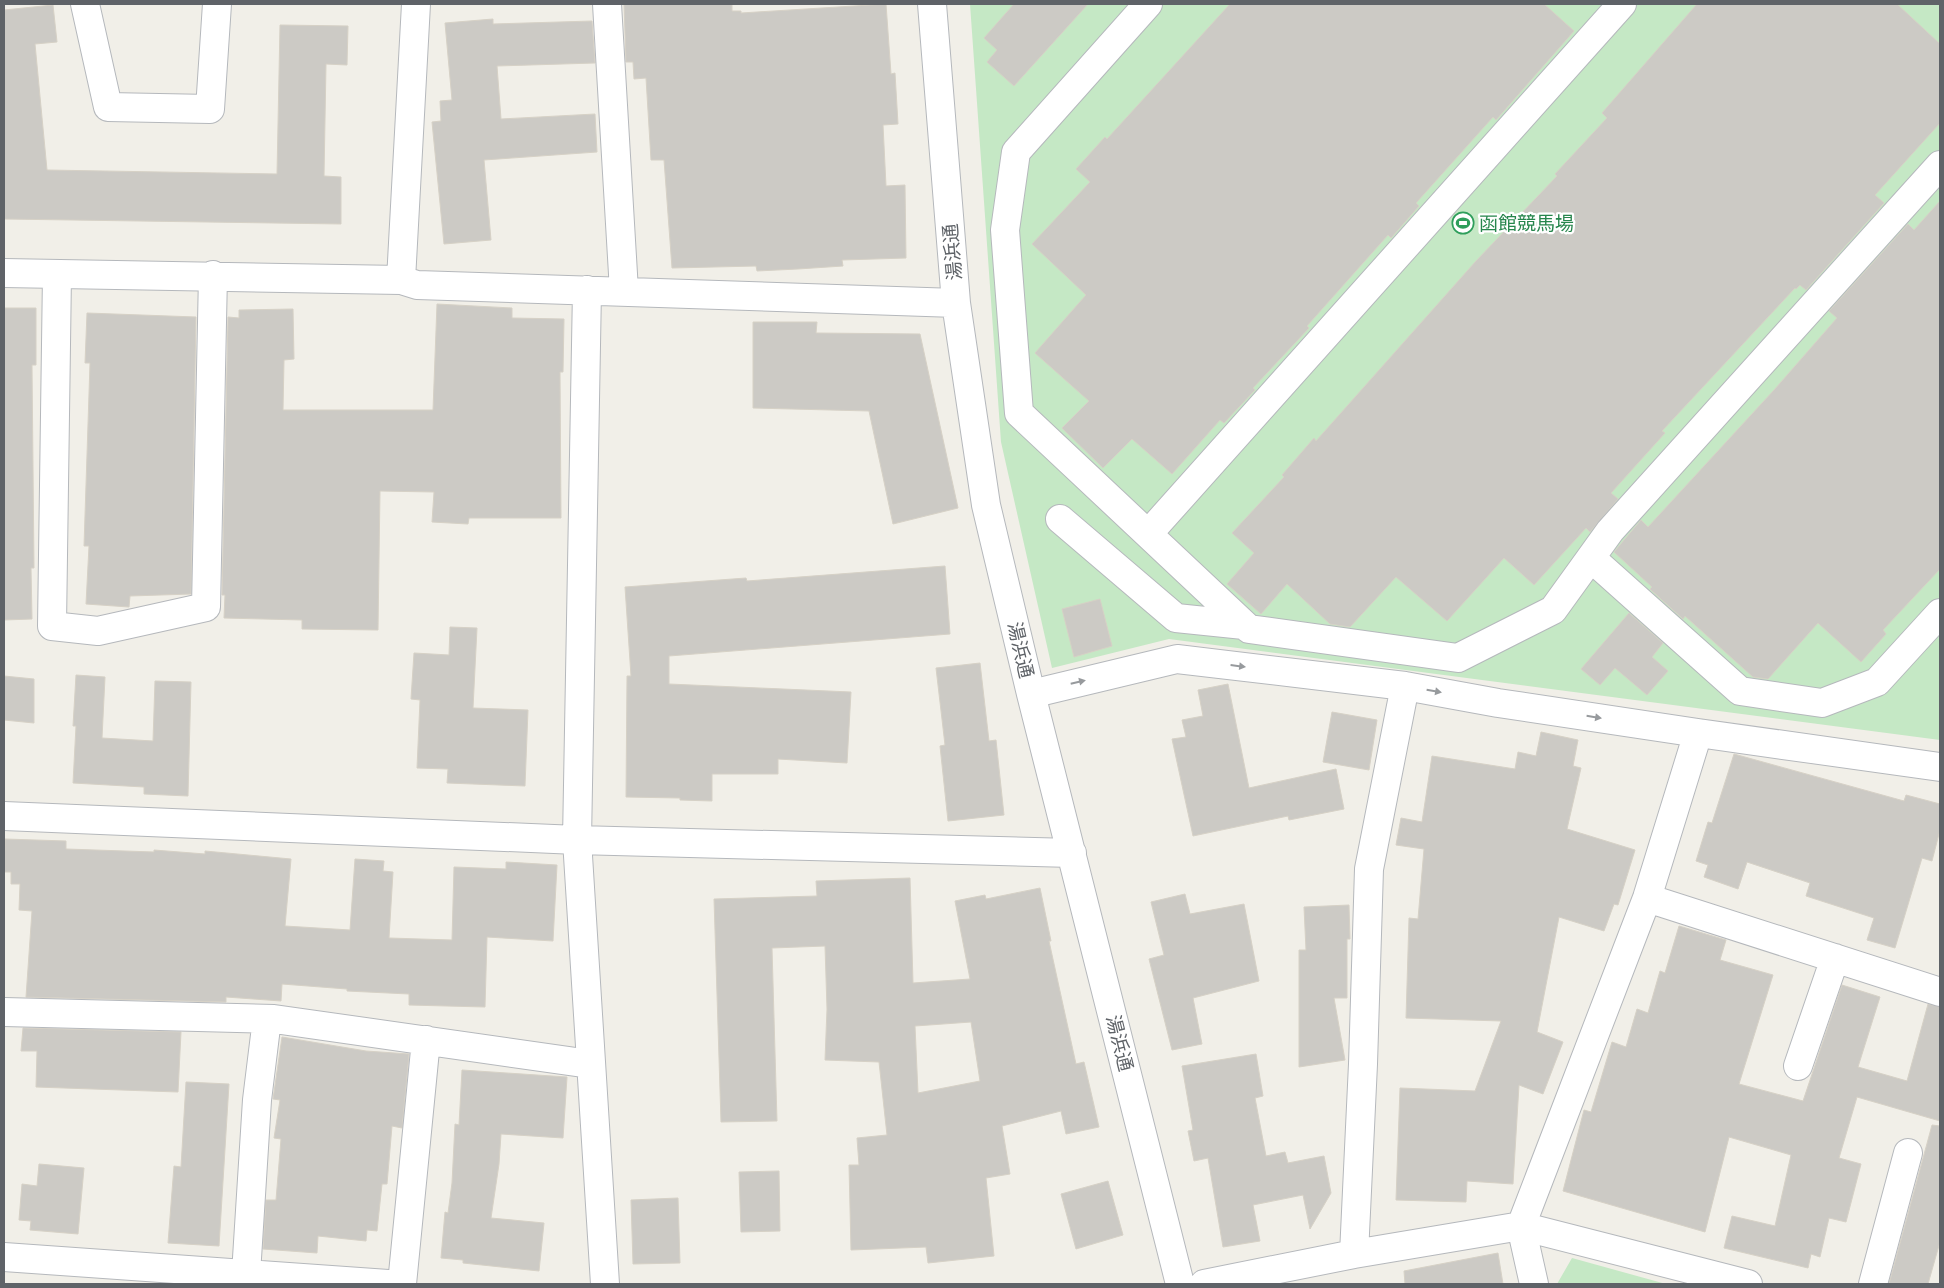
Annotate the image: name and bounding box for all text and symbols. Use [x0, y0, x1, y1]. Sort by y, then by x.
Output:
sports icon: 函館競馬場 [1451, 211, 1475, 235]
place label: 函館競馬場 [1479, 211, 1574, 235]
street label: 湯浜通 [938, 223, 966, 281]
street label: 湯浜通 [1003, 620, 1039, 680]
one-way arrow [1230, 662, 1246, 670]
one-way arrow [1071, 678, 1086, 686]
one-way arrow [1426, 687, 1441, 695]
one-way arrow [1586, 714, 1602, 722]
street label: 湯浜通 [1101, 1012, 1139, 1074]

